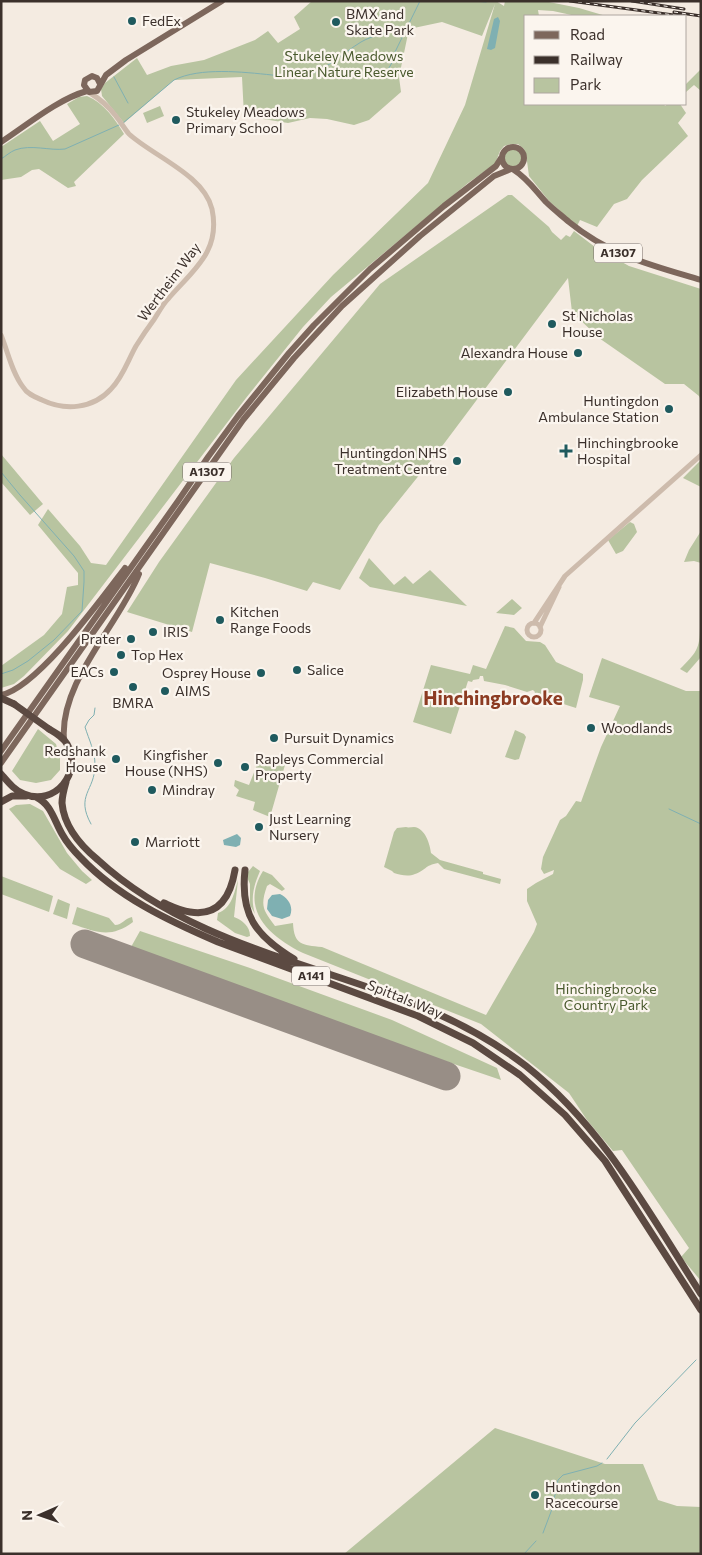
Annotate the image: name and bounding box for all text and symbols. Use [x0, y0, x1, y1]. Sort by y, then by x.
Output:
place label: BMX and Skate Park [346, 5, 415, 38]
place label: FedEx [142, 12, 182, 29]
marker: FedEx [126, 15, 138, 27]
legend [524, 15, 687, 105]
marker: BMX and Skate Park [330, 16, 342, 28]
text: Road [570, 25, 605, 43]
park label: Stukeley Meadows Linear Nature Reserve [274, 47, 414, 80]
text: Railway [570, 50, 623, 68]
text: Park [570, 75, 601, 93]
place label: Stukeley Meadows Primary School [186, 103, 305, 136]
marker: Stukeley Meadows Primary School [170, 114, 182, 126]
street label: Wertheim Way [134, 239, 204, 324]
road number: A1307 [594, 244, 642, 262]
place label: St Nicholas House [562, 307, 633, 340]
marker: St Nicholas House [546, 318, 558, 330]
place label: Alexandra House [461, 344, 568, 361]
marker: Alexandra House [572, 347, 584, 359]
place label: Elizabeth House [396, 383, 498, 400]
marker: Elizabeth House [502, 386, 514, 398]
place label: Huntingdon Ambulance Station [538, 392, 659, 425]
marker: Huntingdon Ambulance Station [663, 403, 675, 415]
place label: Hinchingbrooke Hospital [577, 434, 678, 467]
place label: Huntingdon NHS Treatment Centre [334, 444, 447, 477]
marker: Hinchingbrooke Hospital [559, 444, 573, 458]
marker: Huntingdon NHS Treatment Centre [451, 455, 463, 467]
road number: A1307 [183, 462, 231, 482]
place label: Kitchen Range Foods [230, 603, 311, 636]
marker: Kitchen Range Foods [214, 614, 226, 626]
place label: IRIS [163, 623, 188, 640]
marker: IRIS [147, 626, 159, 638]
place label: Prater [81, 630, 121, 647]
marker: Prater [125, 633, 137, 645]
place label: Top Hex [131, 646, 184, 663]
marker: Top Hex [115, 649, 127, 661]
place label: Salice [307, 661, 344, 678]
place label: EACs [70, 663, 104, 680]
place label: Osprey House [162, 664, 251, 681]
marker: Salice [291, 664, 303, 676]
marker: EACs [108, 666, 120, 678]
marker: Osprey House [255, 667, 267, 679]
marker: BMRA [127, 681, 139, 693]
place label: AIMS [175, 682, 210, 699]
marker: AIMS [159, 685, 171, 697]
district label: Hinchingbrooke [423, 686, 563, 709]
place label: BMRA [112, 694, 154, 711]
place label: Woodlands [601, 719, 672, 736]
marker: Woodlands [585, 722, 597, 734]
place label: Pursuit Dynamics [284, 729, 394, 746]
marker: Pursuit Dynamics [268, 732, 280, 744]
place label: Redshank House [44, 742, 106, 775]
place label: Kingfisher House (NHS) [125, 746, 208, 779]
place label: Rapleys Commercial Property [255, 750, 383, 783]
marker: Redshank House [110, 753, 122, 765]
marker: Kingfisher House (NHS) [212, 757, 224, 769]
marker: Rapleys Commercial Property [239, 761, 251, 773]
place label: Mindray [162, 781, 215, 798]
marker: Mindray [146, 784, 158, 796]
place label: Just Learning Nursery [269, 810, 352, 843]
marker: Just Learning Nursery [253, 821, 265, 833]
place label: Marriott [145, 833, 200, 850]
marker: Marriott [129, 836, 141, 848]
road number: A141 [292, 966, 330, 986]
street label: Spittals Way [365, 976, 445, 1021]
park label: Hinchingbrooke Country Park [555, 980, 657, 1013]
place label: Huntingdon Racecourse [545, 1478, 621, 1511]
marker: Huntingdon Racecourse [529, 1489, 541, 1501]
north arrow [15, 1490, 65, 1540]
text: N [18, 1510, 35, 1521]

